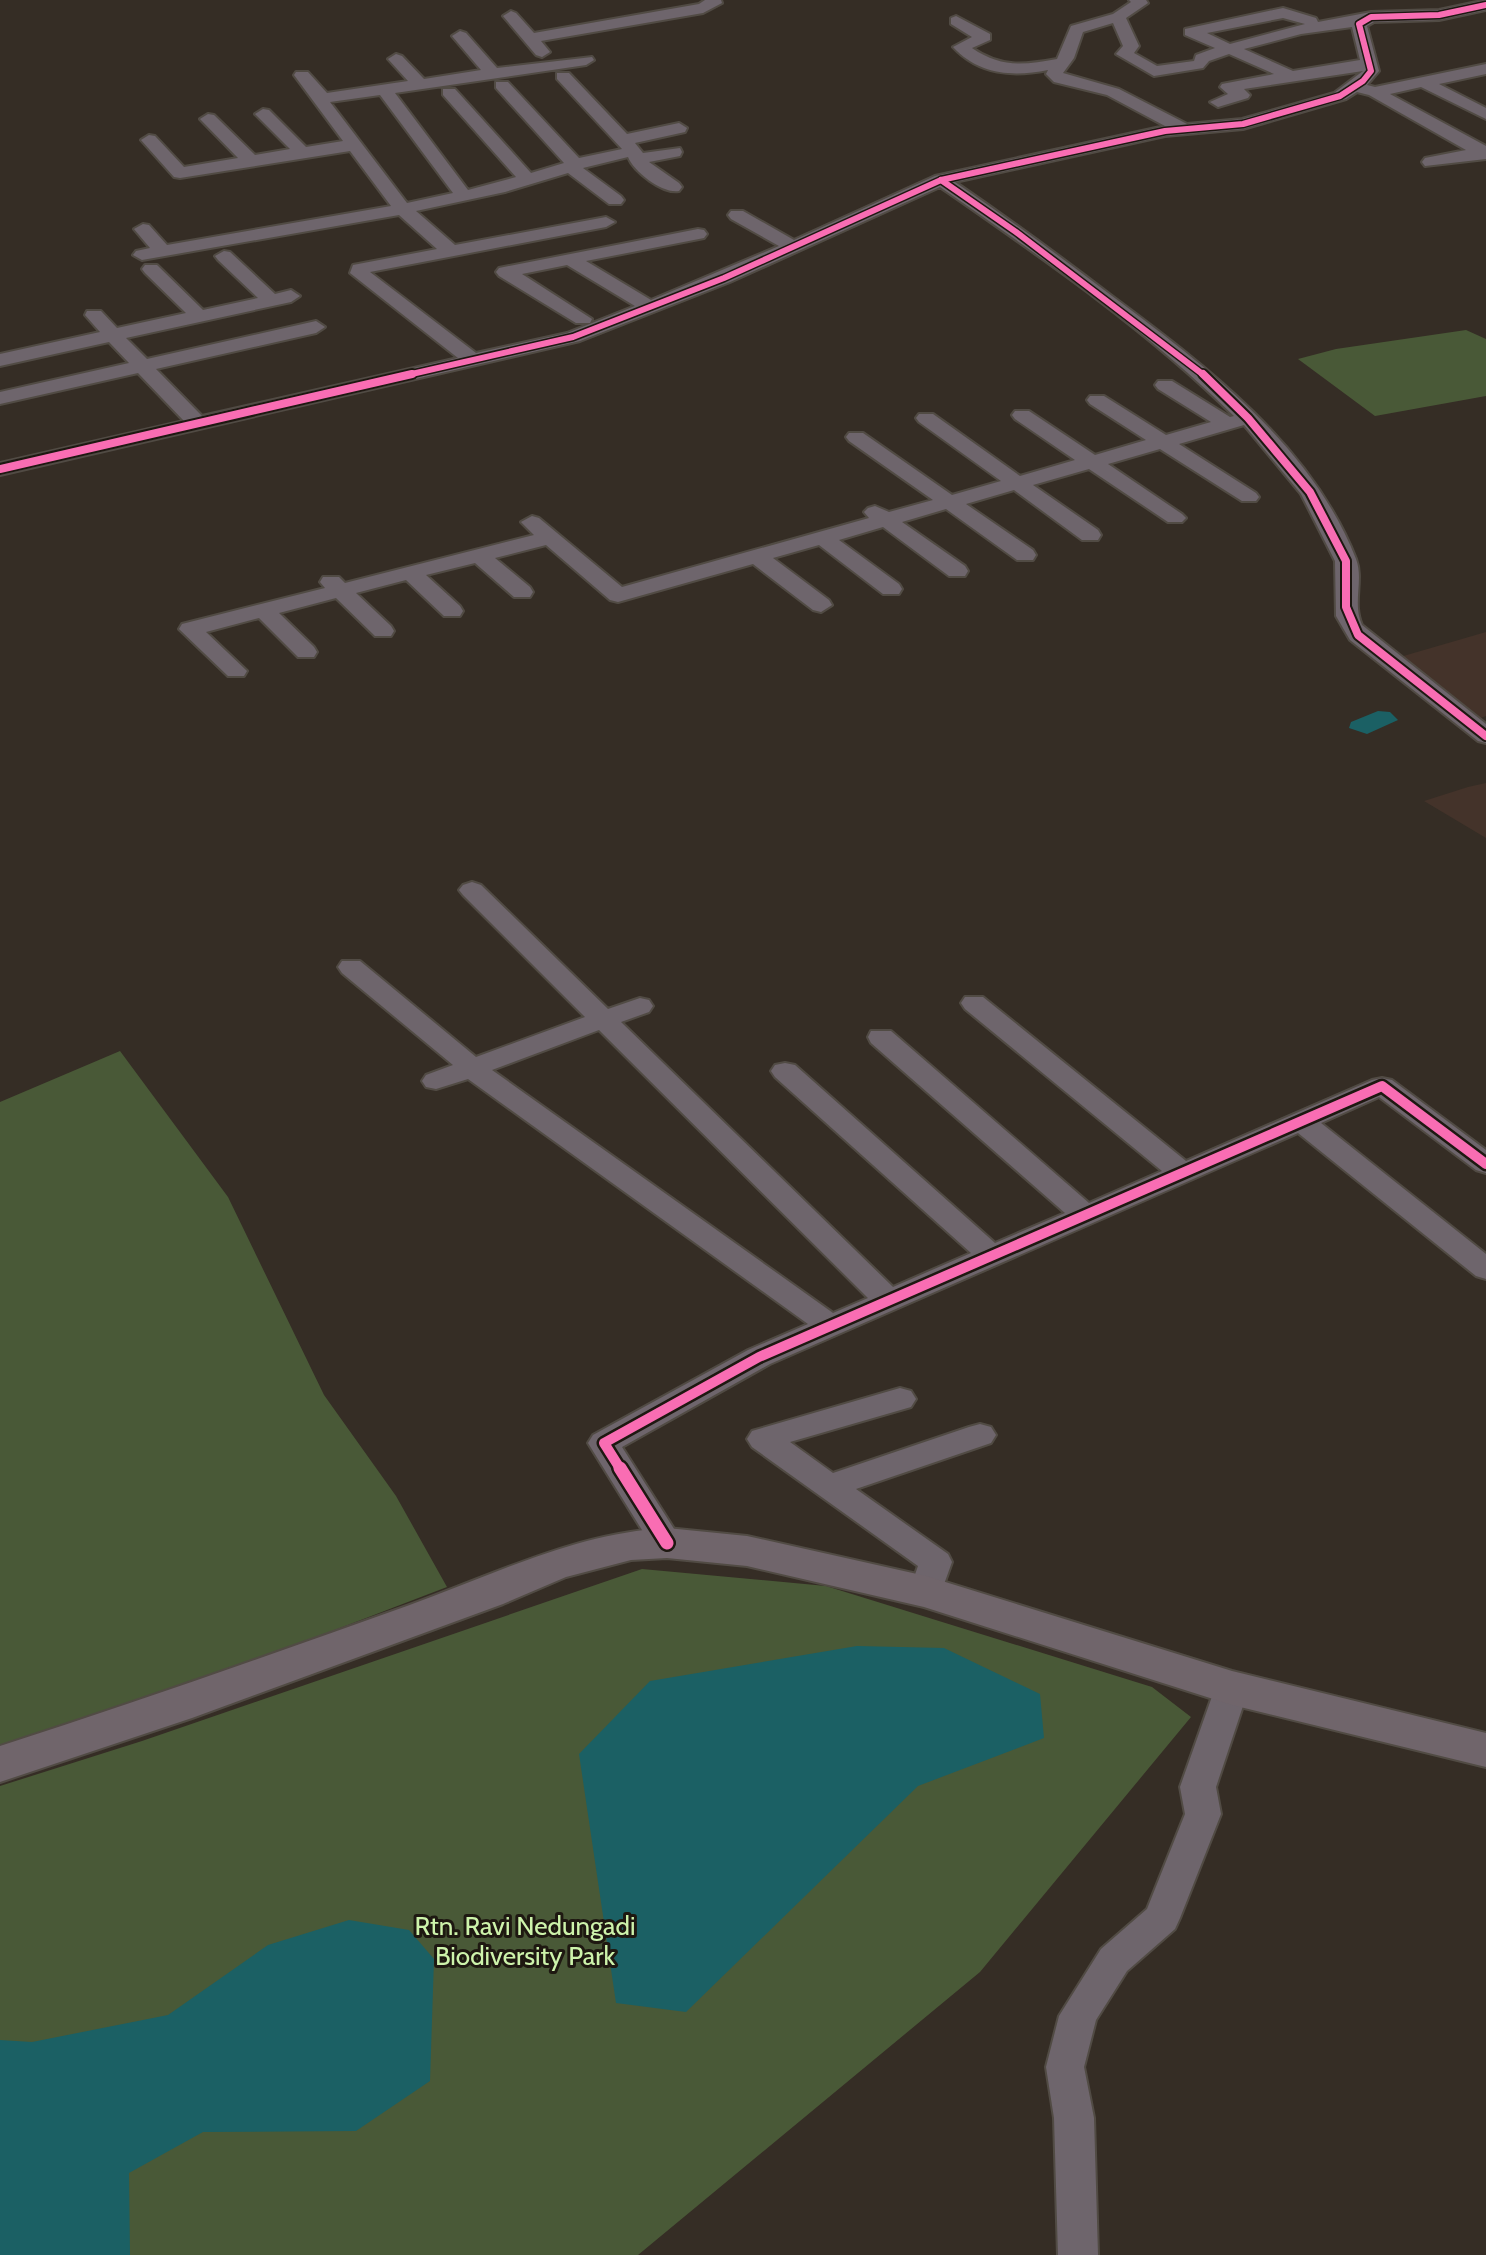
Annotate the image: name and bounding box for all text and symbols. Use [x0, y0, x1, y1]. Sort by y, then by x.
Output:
park label: Rtn. Ravi Nedungadi Biodiversity Park [415, 1910, 635, 1972]

